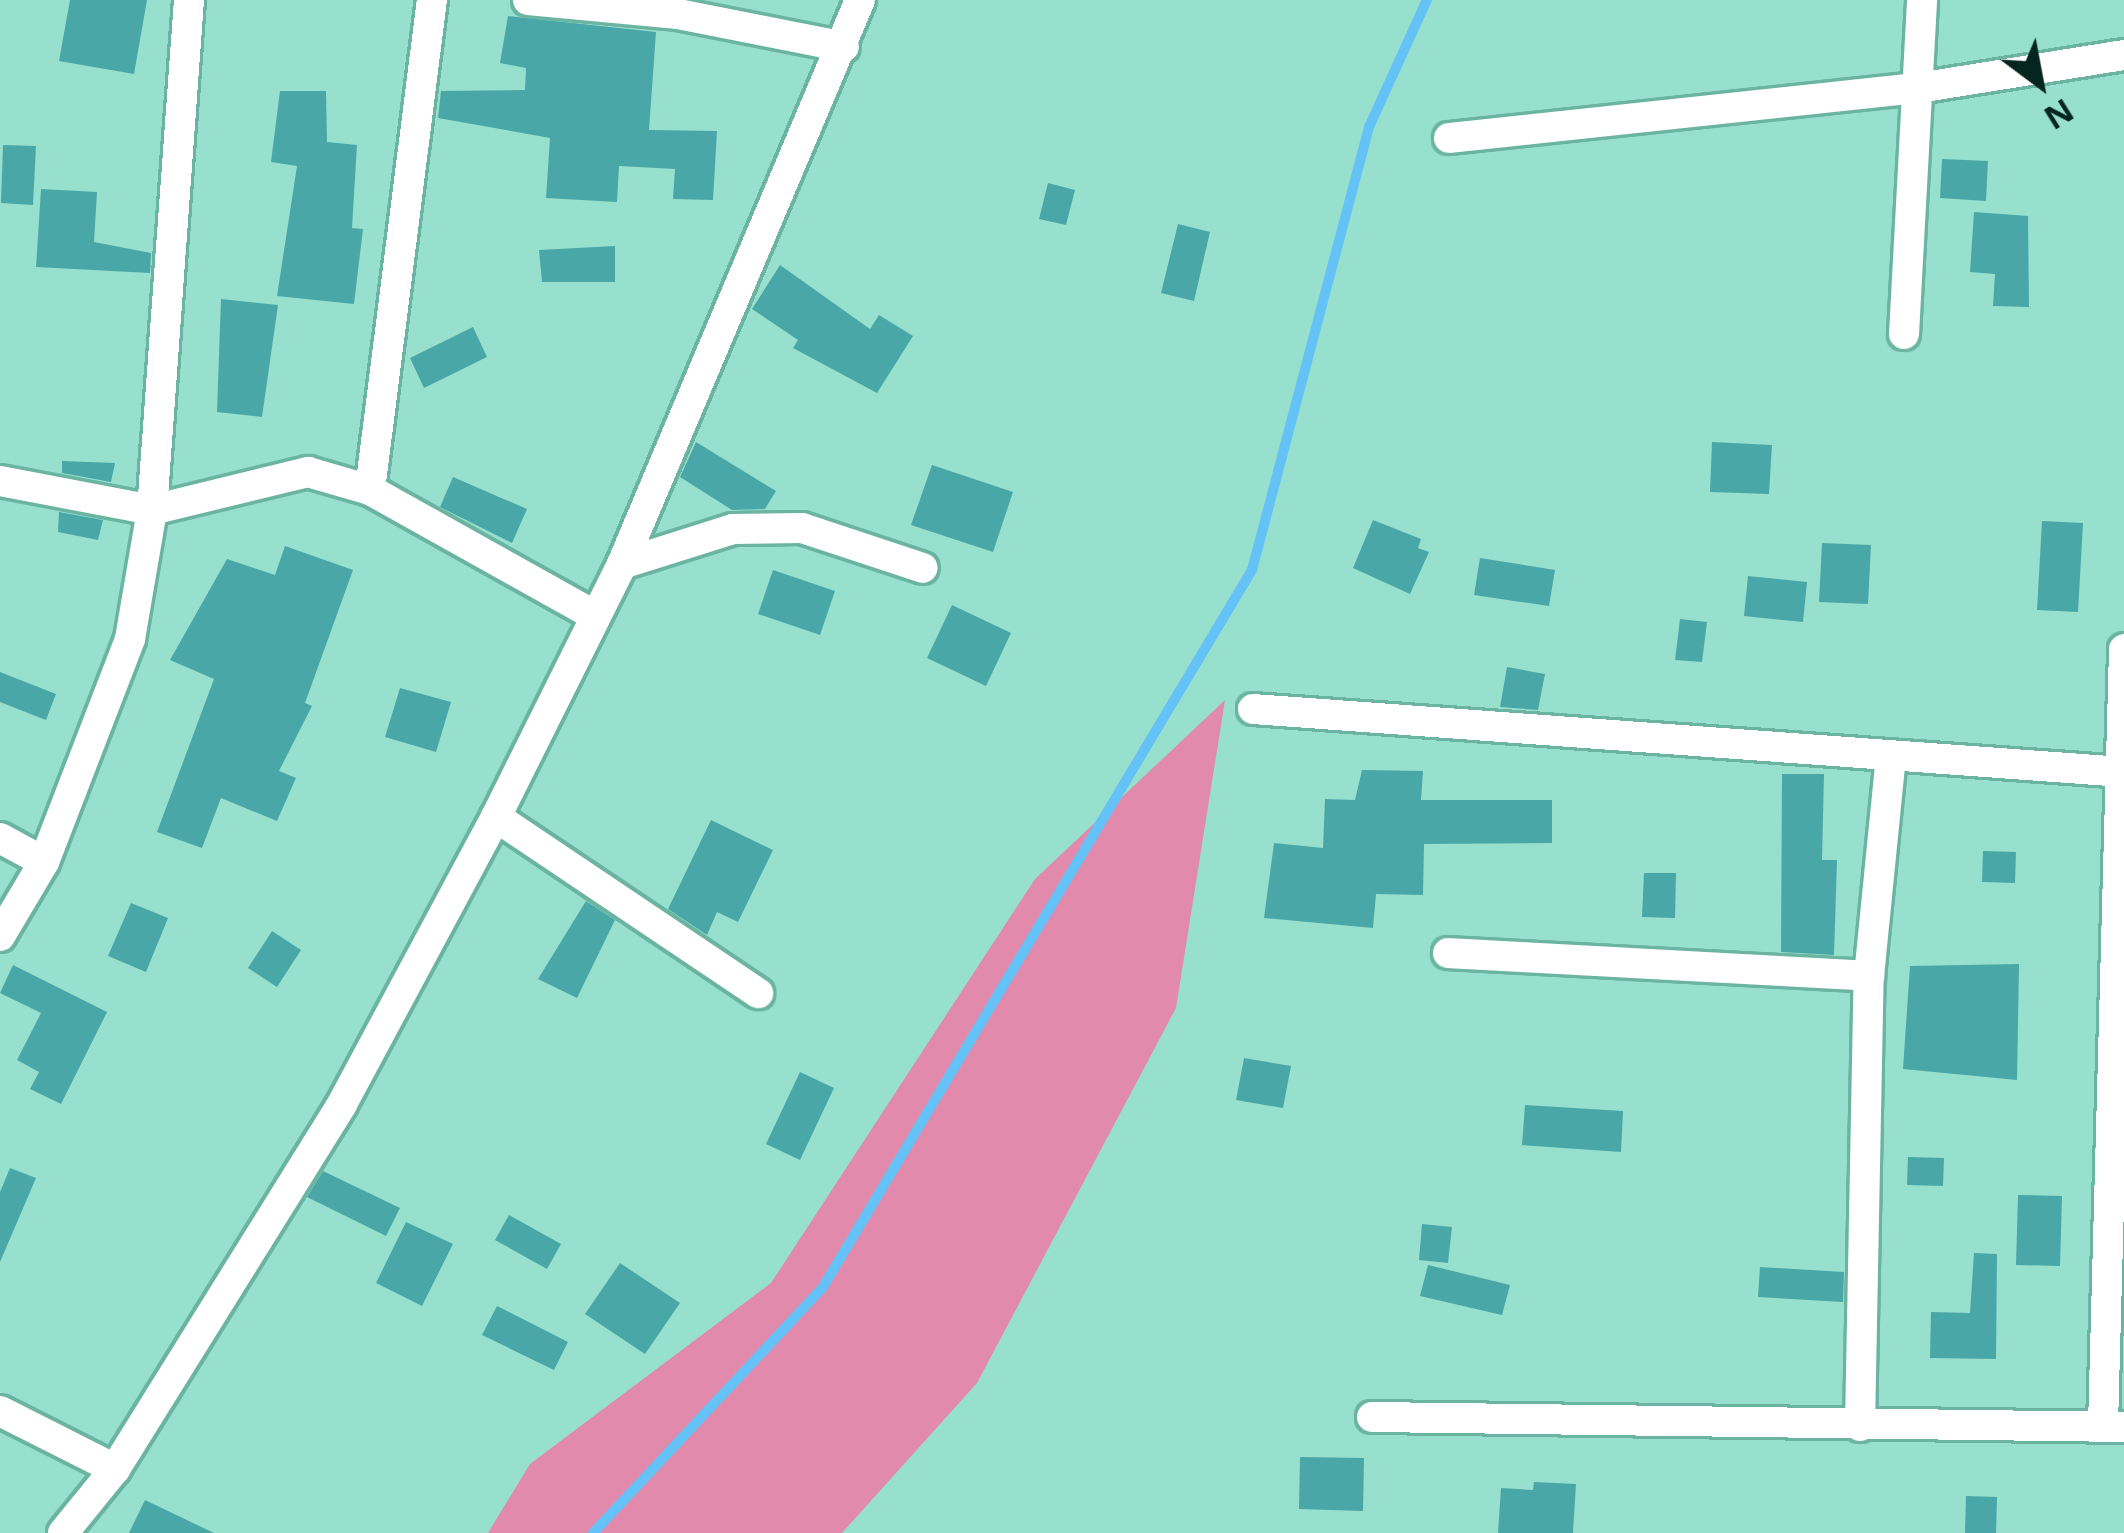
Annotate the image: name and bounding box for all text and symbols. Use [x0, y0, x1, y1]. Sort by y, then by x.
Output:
north arrow [1980, 24, 2100, 144]
text: N [2036, 89, 2083, 141]

